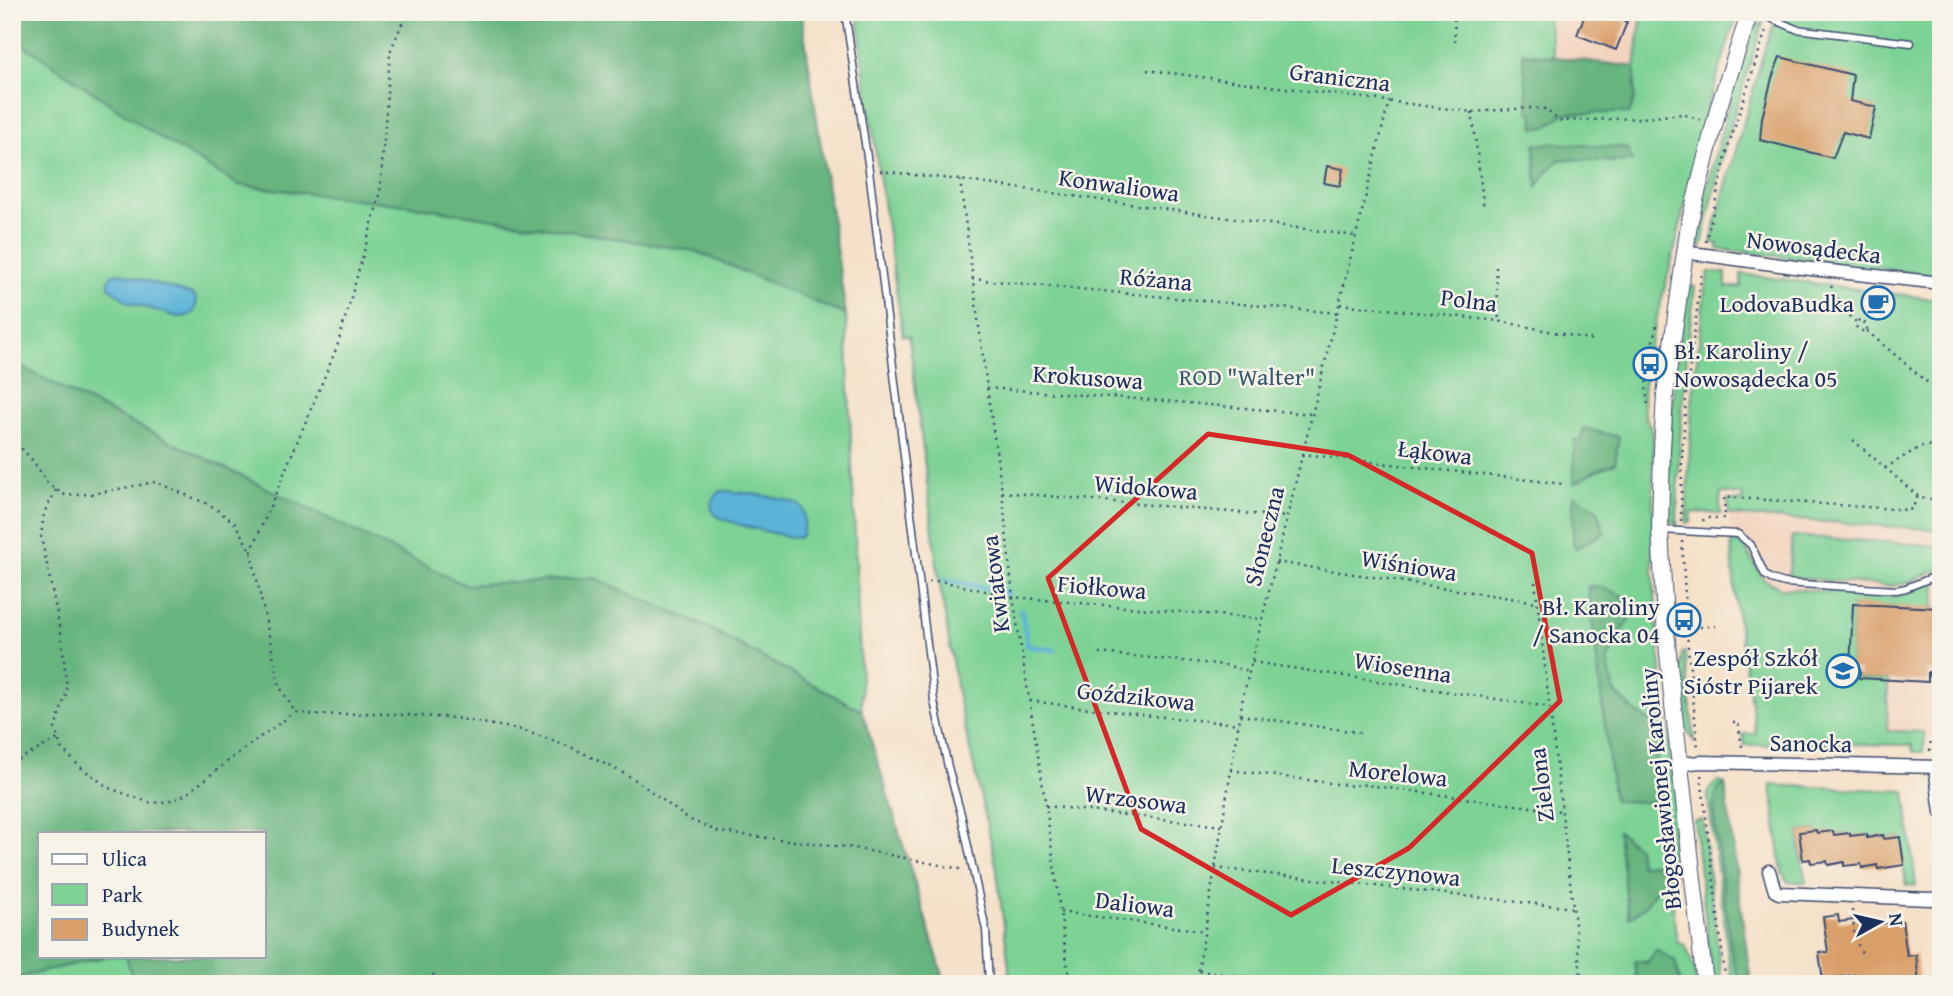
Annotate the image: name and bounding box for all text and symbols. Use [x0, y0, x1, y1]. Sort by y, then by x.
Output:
street label: Graniczna [1288, 53, 1393, 101]
street label: Konwaliowa [1056, 159, 1182, 211]
street label: Nowosądecka [1745, 221, 1884, 273]
street label: Różana [1118, 258, 1194, 300]
street label: Polna [1439, 279, 1500, 321]
cafe icon: LodovaBudka [1859, 284, 1897, 322]
place label: LodovaBudka [1720, 286, 1855, 321]
place label: Bł. Karoliny / Nowosądecka 05 [1674, 333, 1838, 396]
bus stop icon: Bł. Karoliny / Nowosądecka 05 [1631, 345, 1669, 383]
street label: Krokusowa [1032, 356, 1145, 398]
park label: ROD "Walter" [1179, 359, 1315, 394]
street label: Łąkowa [1396, 430, 1475, 474]
street label: Widokowa [1093, 465, 1200, 509]
street label: Słoneczna [1235, 482, 1293, 590]
street label: Kwiatowa [972, 533, 1018, 635]
street label: Wiśniowa [1358, 540, 1460, 590]
street label: Fiołkowa [1056, 566, 1149, 608]
place label: Bł. Karoliny / Sanocka 04 [1532, 589, 1660, 652]
bus stop icon: Bł. Karoliny / Sanocka 04 [1665, 601, 1703, 639]
place label: Zespół Szkół Sióstr Pijarek [1684, 640, 1819, 703]
street label: Wiosenna [1352, 642, 1455, 692]
school or university icon: Zespół Szkół Sióstr Pijarek [1824, 652, 1862, 690]
street label: Błogosławionej Karoliny [1630, 666, 1690, 912]
street label: Goździkowa [1075, 672, 1197, 720]
street label: Sanocka [1769, 725, 1853, 761]
street label: Zielona [1519, 745, 1563, 824]
street label: Morelowa [1347, 750, 1450, 796]
street label: Wrzosowa [1083, 775, 1190, 823]
legend [38, 832, 266, 958]
text: Ulica [102, 843, 147, 874]
street label: Leszczynowa [1330, 847, 1463, 895]
text: Park [102, 879, 143, 910]
street label: Daliowa [1094, 882, 1177, 926]
north arrow [1844, 888, 1914, 958]
text: N [1882, 911, 1912, 928]
text: Budynek [102, 913, 180, 944]

